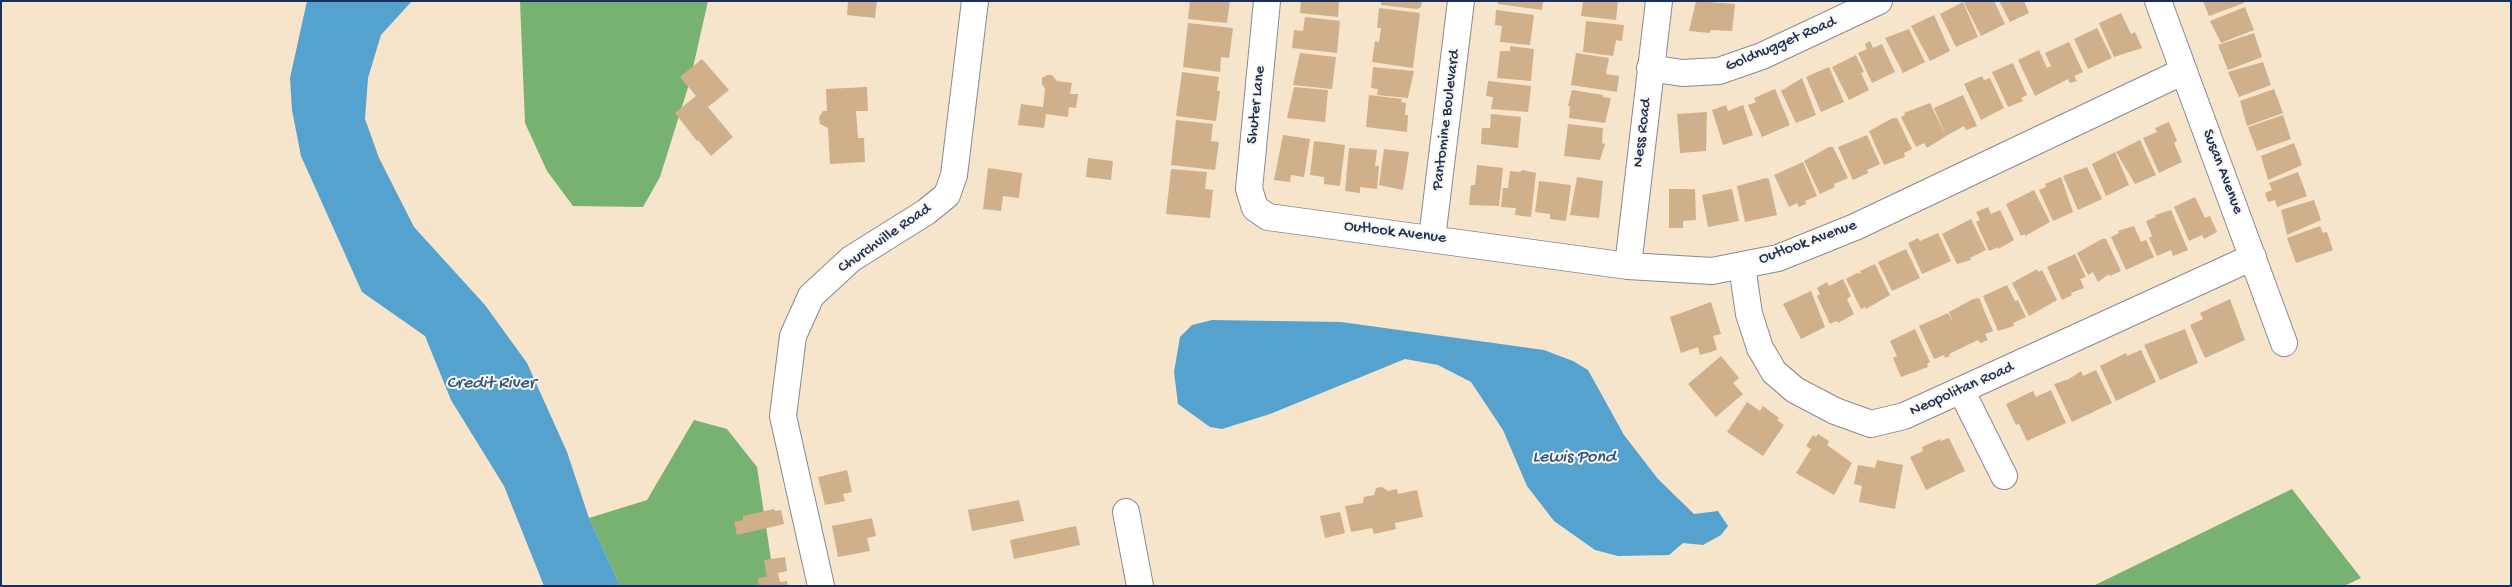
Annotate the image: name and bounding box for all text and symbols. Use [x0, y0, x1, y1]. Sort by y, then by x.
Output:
street label: Goldnugget Road [1723, 13, 1839, 77]
street label: Pantomine Boulevard [1429, 49, 1465, 191]
street label: Shuter Lane [1243, 65, 1271, 145]
street label: Ness Road [1629, 97, 1657, 169]
street label: Susan Avenue [2197, 127, 2247, 217]
street label: Churchville Road [835, 200, 935, 278]
street label: Outlook Avenue [1756, 216, 1860, 270]
street label: Outlook Avenue [1343, 217, 1447, 249]
street label: Neopolitan Road [1907, 358, 2017, 422]
water label: Credit River [447, 373, 535, 395]
water label: Lewis Pond [1533, 447, 1615, 469]

